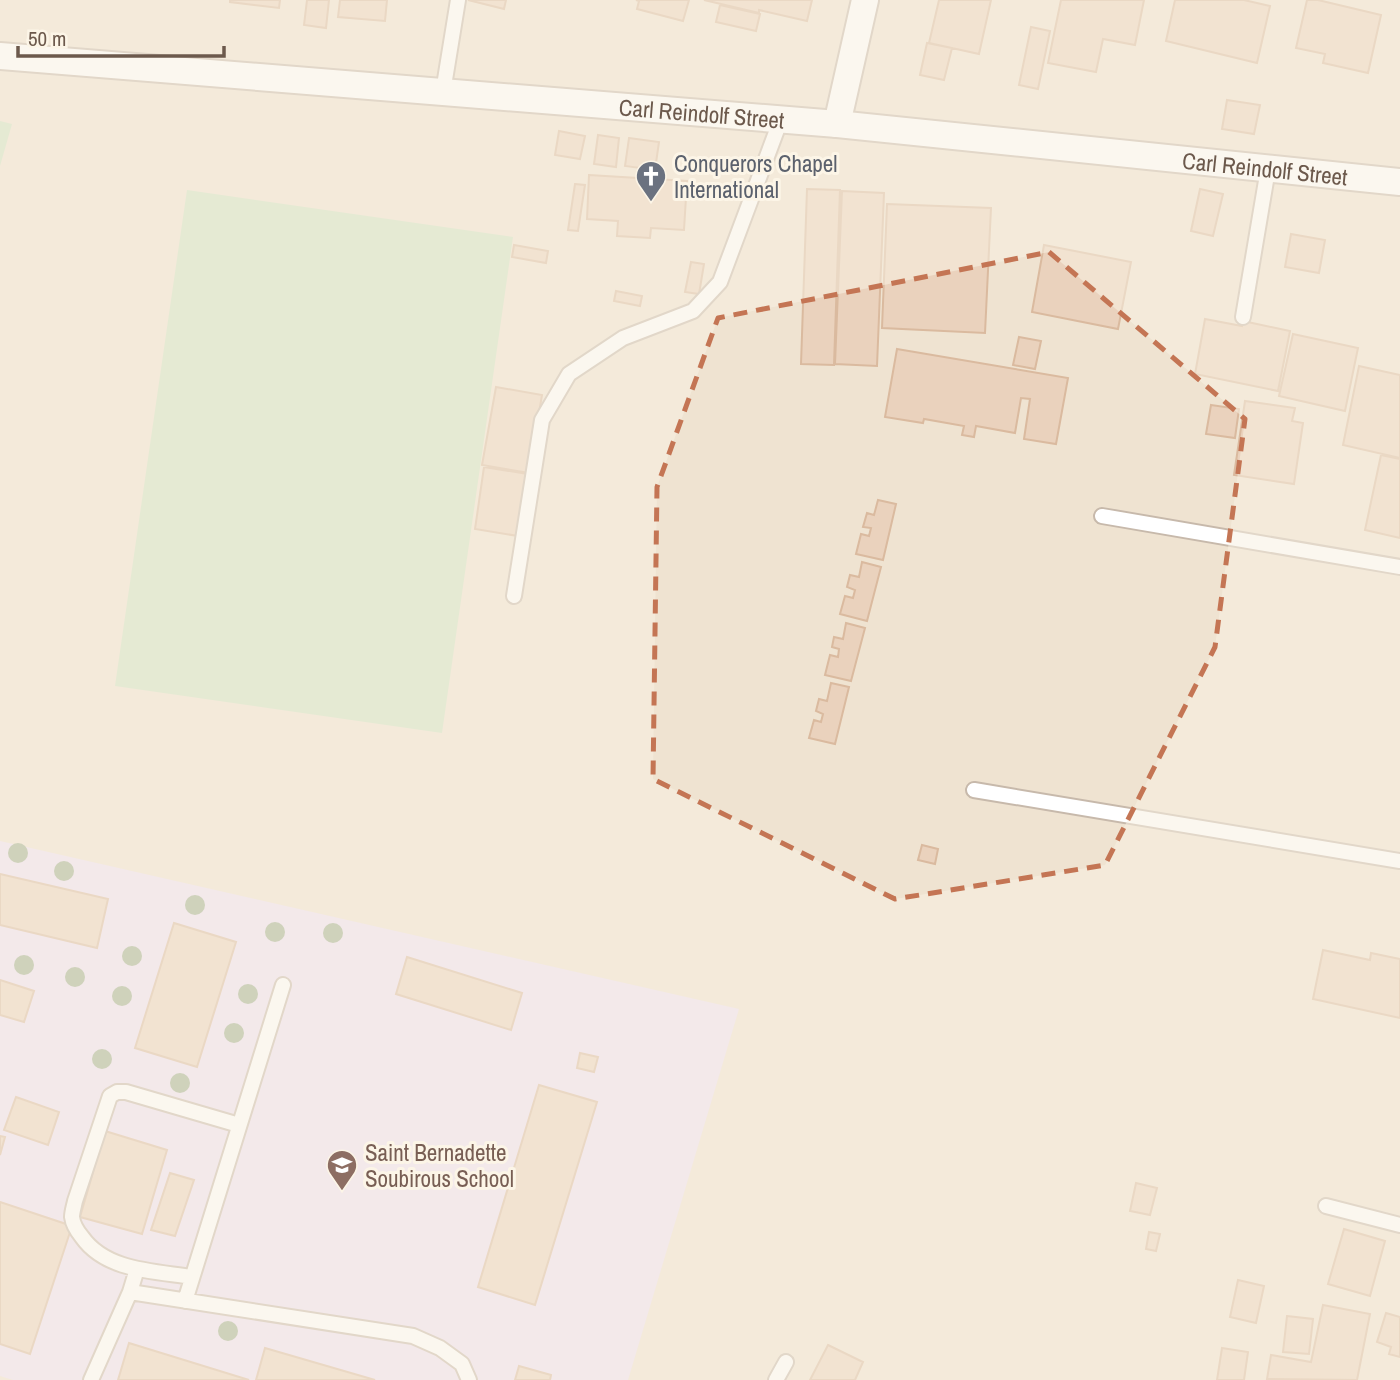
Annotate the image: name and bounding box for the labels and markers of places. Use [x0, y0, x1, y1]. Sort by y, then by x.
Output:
place label: Conquerors Chapel International [674, 148, 838, 205]
church icon: Conquerors Chapel International [634, 159, 668, 203]
place label: Saint Bernadette Soubirous School [365, 1137, 514, 1194]
school or university icon: Saint Bernadette Soubirous School [325, 1148, 359, 1192]

